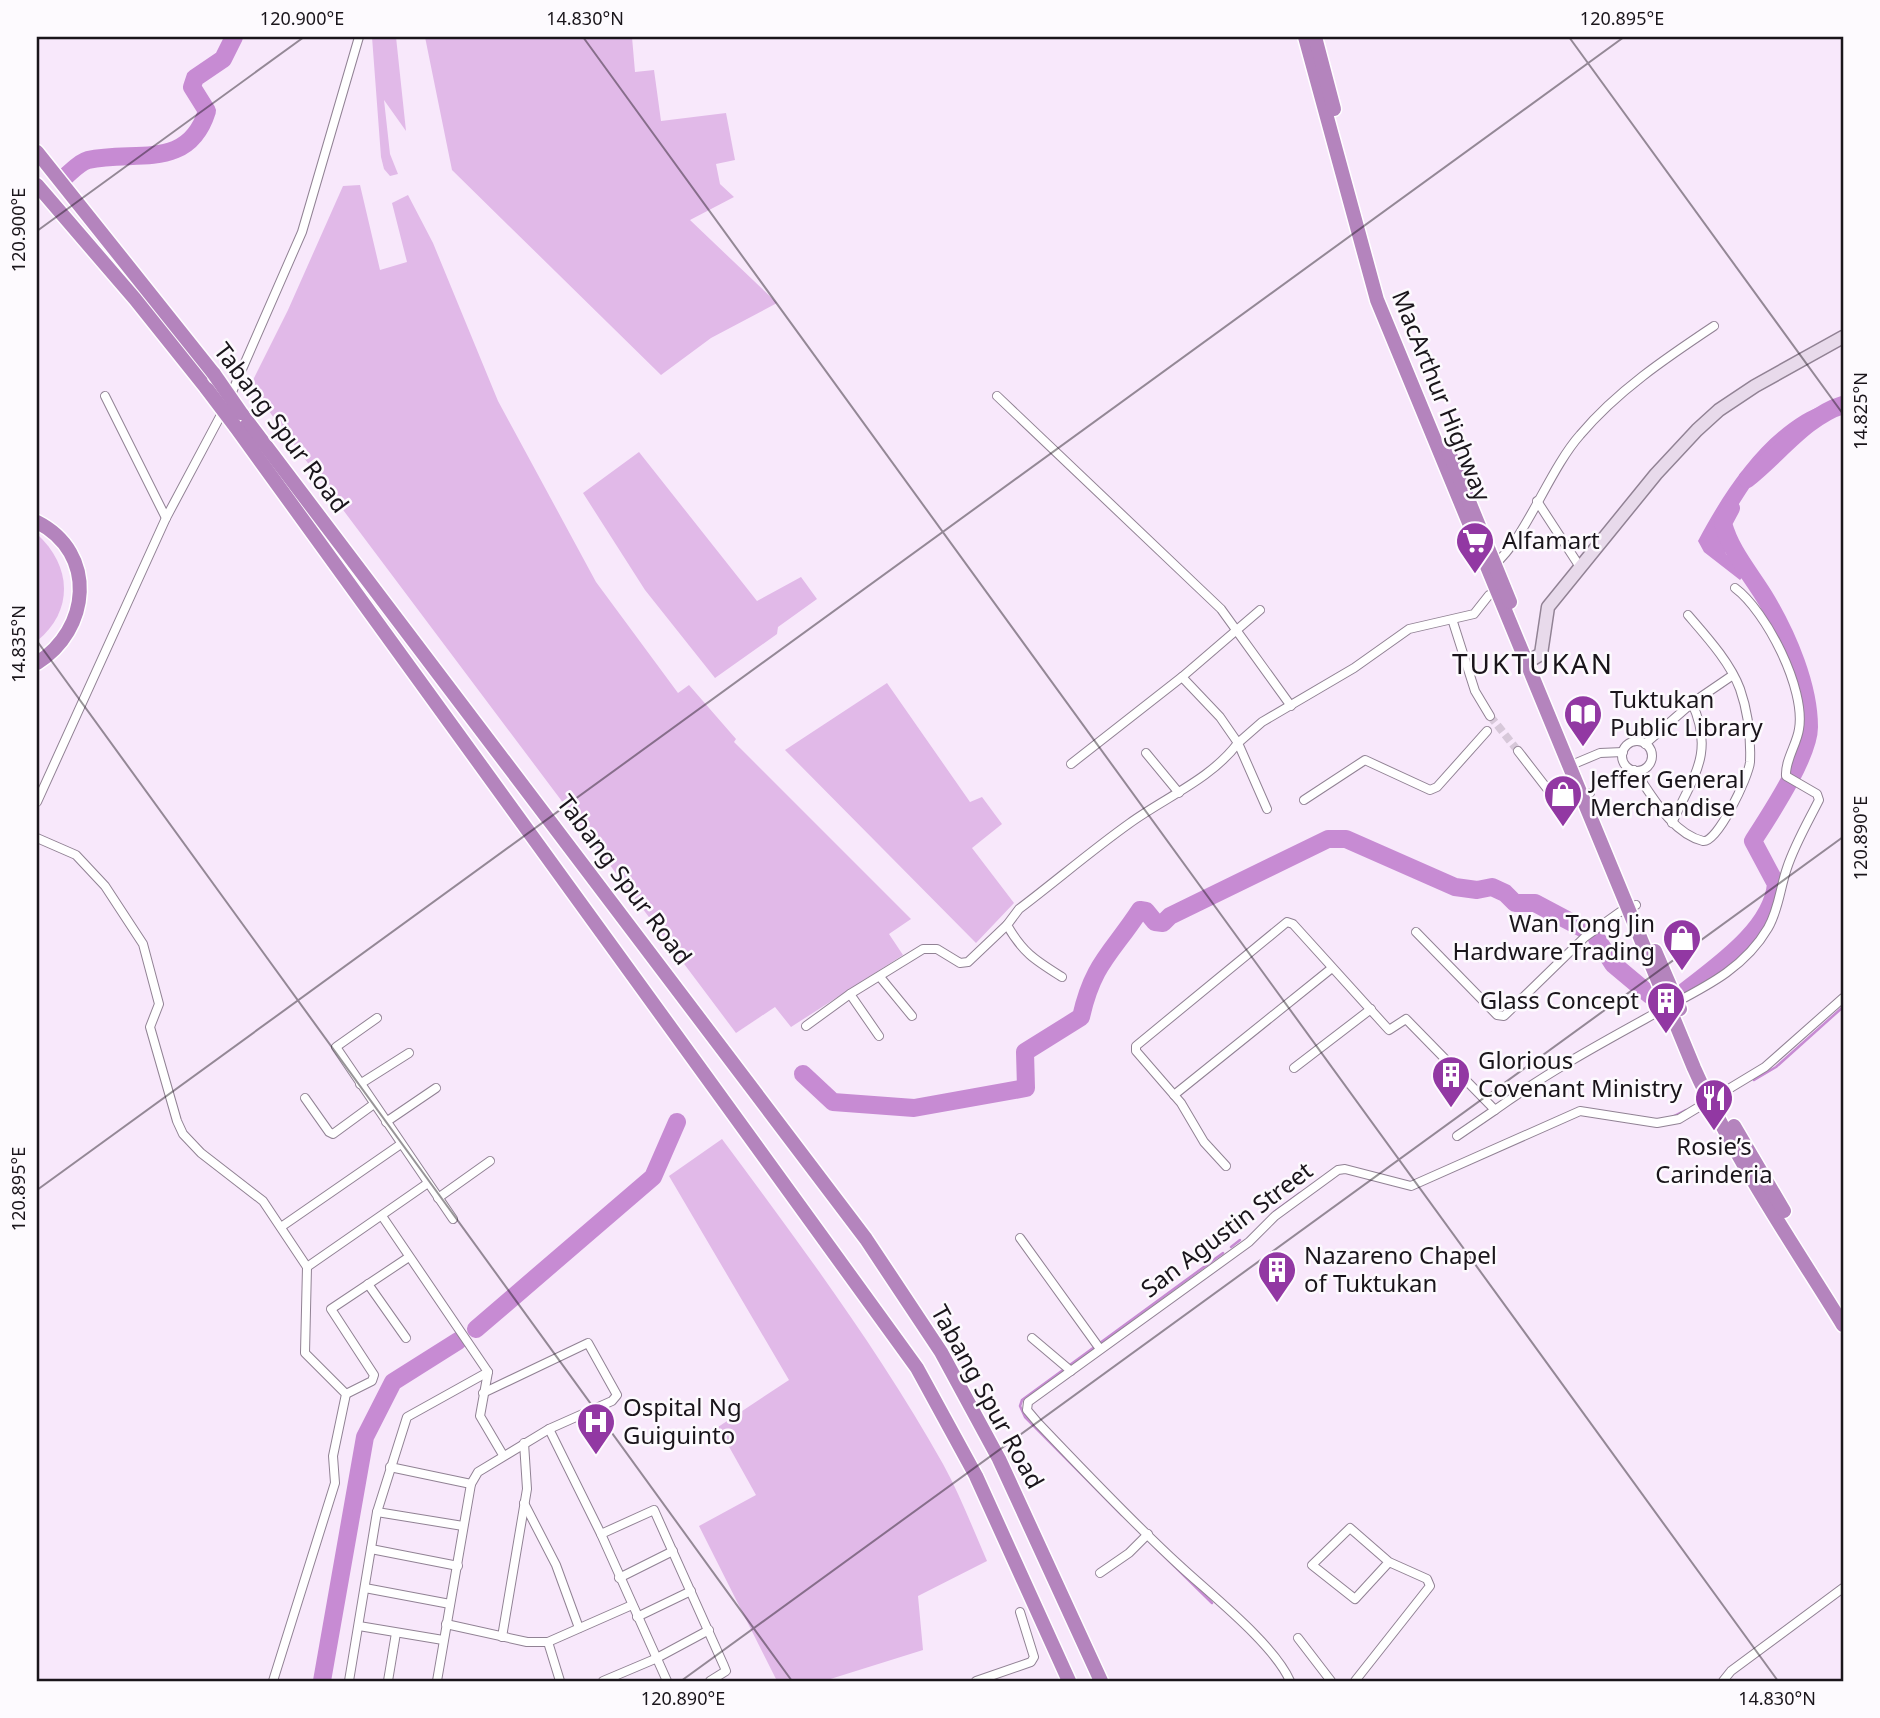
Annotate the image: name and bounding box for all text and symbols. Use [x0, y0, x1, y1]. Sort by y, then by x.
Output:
text: 120.900°E [260, 6, 344, 30]
text: 14.830°N [546, 6, 624, 30]
text: 120.895°E [1580, 6, 1664, 30]
text: 120.900°E [6, 188, 30, 272]
street label: MacArthur Highway [1385, 285, 1500, 506]
street label: Tabang Spur Road [207, 335, 357, 519]
text: 14.825°N [1848, 372, 1872, 450]
supermarket icon: Alfamart [1454, 520, 1496, 575]
place label: Alfamart [1502, 523, 1600, 556]
text: 14.835°N [6, 605, 30, 683]
district label: TUKTUKAN [1452, 644, 1614, 682]
place label: Tuktukan Public Library [1610, 682, 1764, 743]
library icon: Tuktukan Public Library [1562, 693, 1604, 748]
place label: Jeffer General Merchandise [1588, 762, 1745, 823]
shop icon: Jeffer General Merchandise [1542, 773, 1584, 828]
street label: Tabang Spur Road [550, 787, 700, 971]
text: 120.890°E [1848, 796, 1872, 880]
place label: Wan Tong Jin Hardware Trading [1452, 906, 1655, 967]
shop icon: Wan Tong Jin Hardware Trading [1661, 917, 1703, 972]
building icon: Glass Concept [1645, 980, 1687, 1035]
place label: Glass Concept [1480, 983, 1639, 1016]
place label: Glorious Covenant Ministry [1478, 1043, 1683, 1104]
building icon: Glorious Covenant Ministry [1430, 1054, 1472, 1109]
restaurant icon: Rosie’s Carinderia [1693, 1077, 1735, 1132]
place label: Rosie’s Carinderia [1655, 1129, 1773, 1190]
text: 120.895°E [6, 1147, 30, 1231]
street label: San Agustin Street [1133, 1153, 1319, 1304]
place label: Nazareno Chapel of Tuktukan [1304, 1238, 1497, 1299]
building icon: Nazareno Chapel of Tuktukan [1256, 1249, 1298, 1304]
street label: Tabang Spur Road [924, 1298, 1053, 1494]
place label: Ospital Ng Guiguinto [623, 1390, 742, 1451]
hospital icon: Ospital Ng Guiguinto [575, 1401, 617, 1456]
text: 120.890°E [641, 1686, 725, 1710]
text: 14.830°N [1738, 1686, 1816, 1710]

